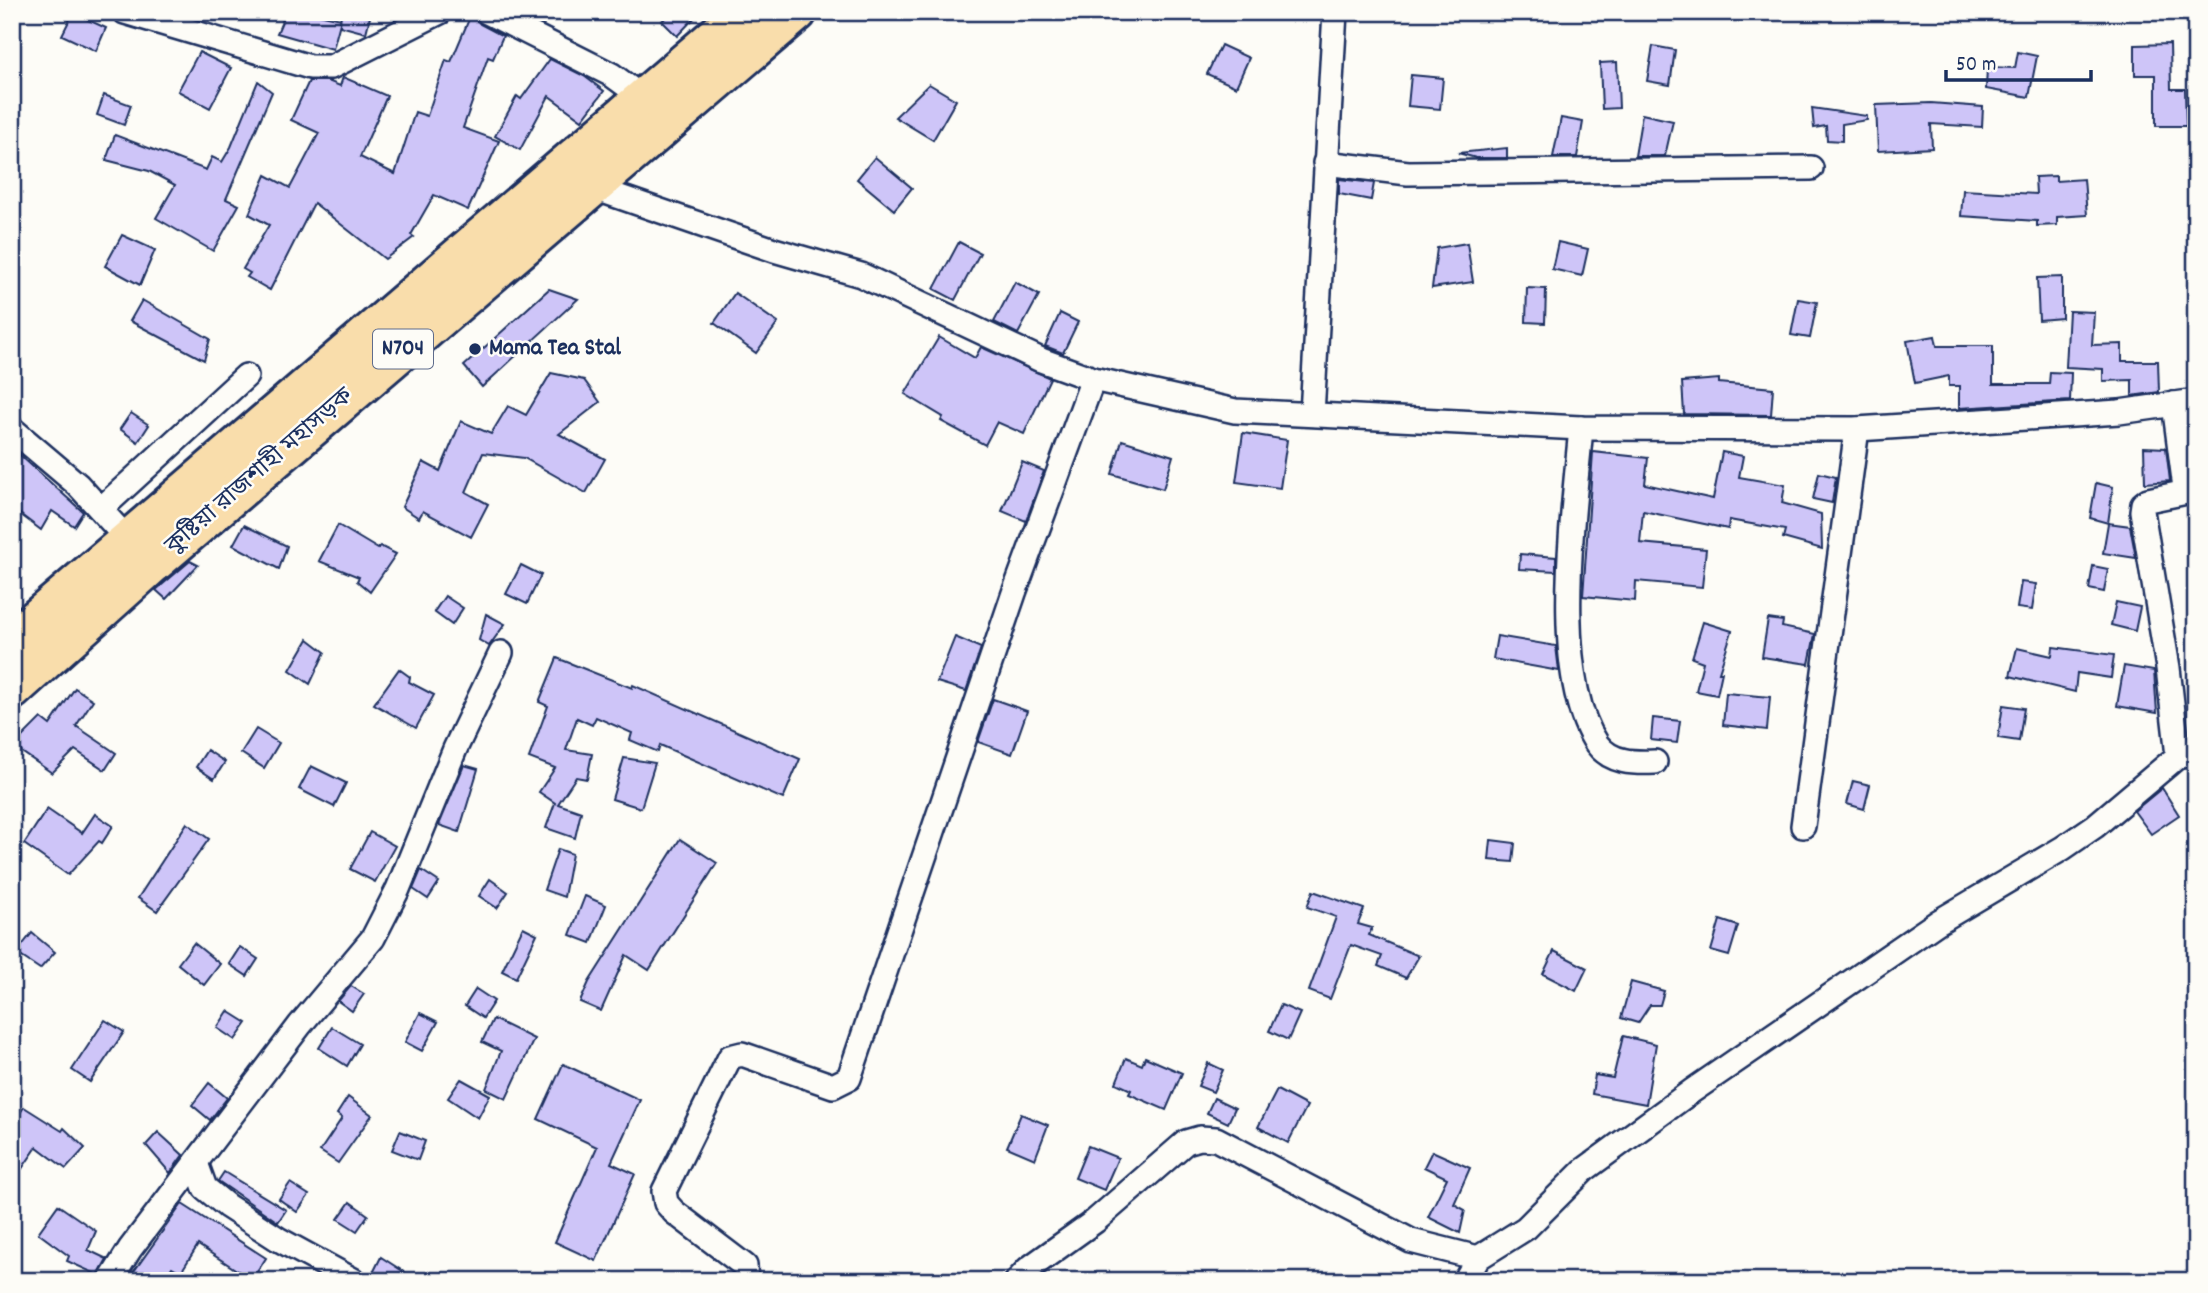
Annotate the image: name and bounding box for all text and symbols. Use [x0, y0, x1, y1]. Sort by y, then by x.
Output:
scale bar [1946, 38, 2091, 82]
text: 50 m [1956, 51, 1996, 81]
road number: N704 [373, 330, 433, 368]
place label: Mama Tea Stal [489, 332, 621, 366]
marker: Mama Tea Stal [467, 341, 483, 357]
street label: কুষ্টিয়া রাজশাহী মহাসড়ক [158, 380, 362, 564]

